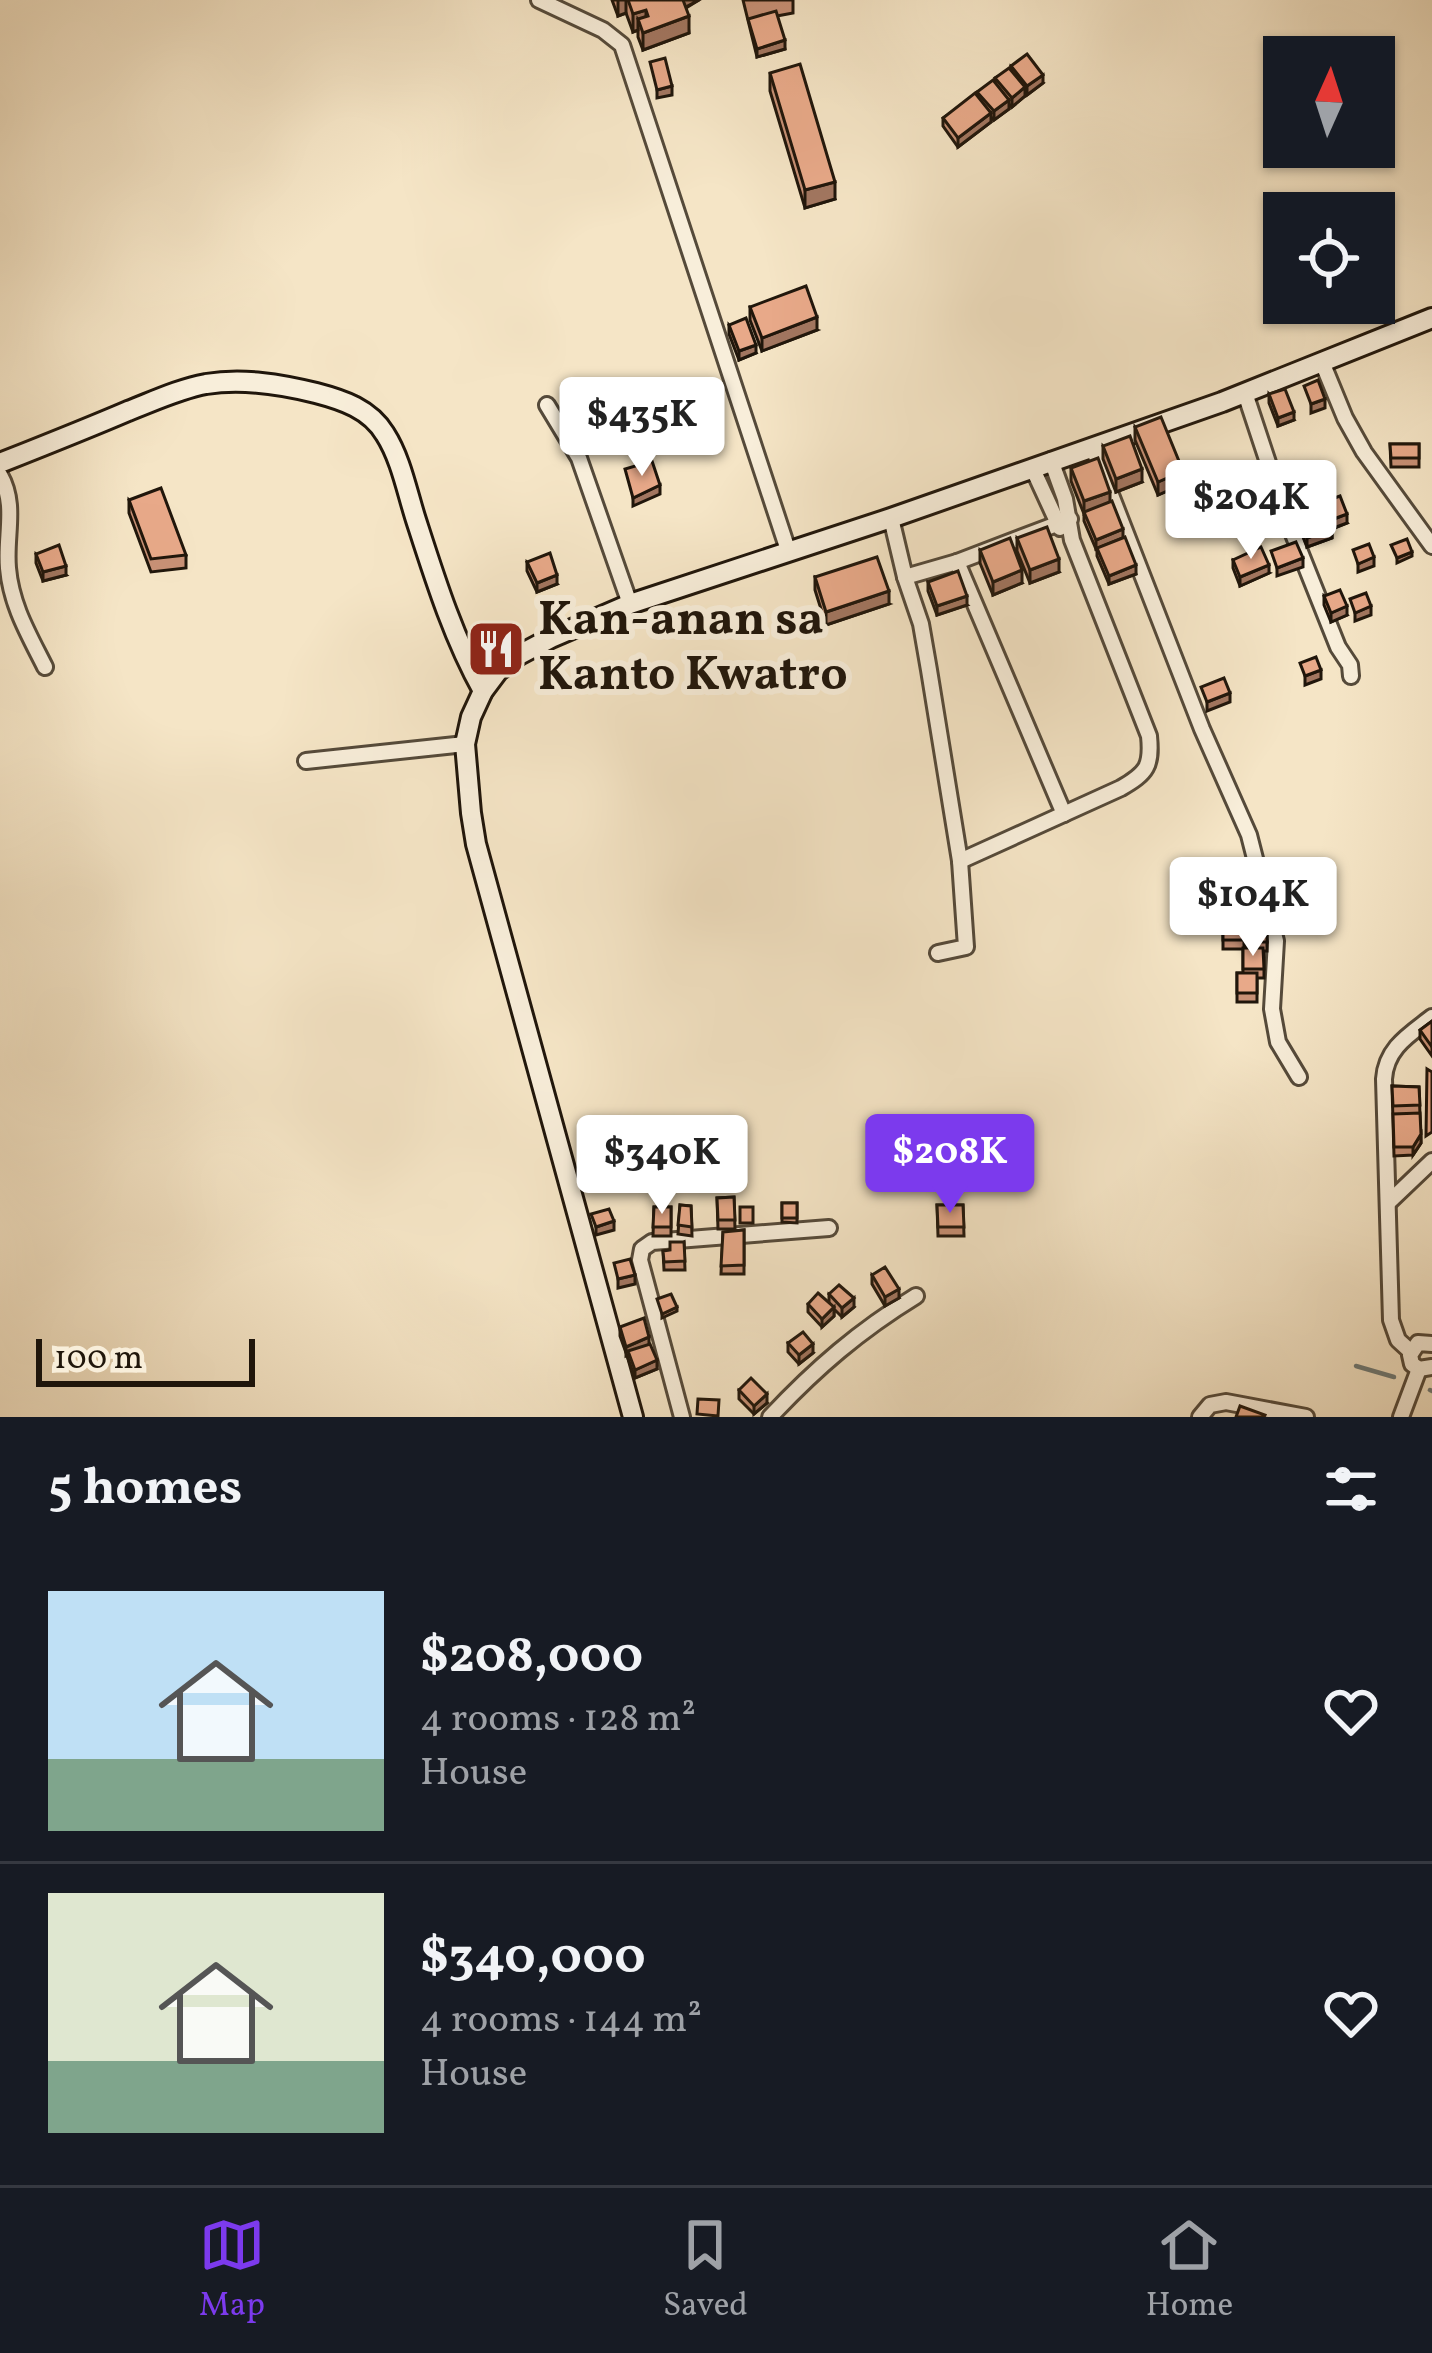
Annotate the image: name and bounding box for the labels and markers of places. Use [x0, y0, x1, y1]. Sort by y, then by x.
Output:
pin: $435K [558, 377, 726, 479]
pin: $204K [1167, 460, 1335, 562]
place label: Kan-anan sa Kanto Kwatro [538, 588, 848, 710]
restaurant icon: Kan-anan sa Kanto Kwatro [465, 618, 527, 680]
pin: $104K [1169, 857, 1337, 959]
pin: $208K [866, 1114, 1034, 1216]
pin: $340K [578, 1115, 746, 1217]

